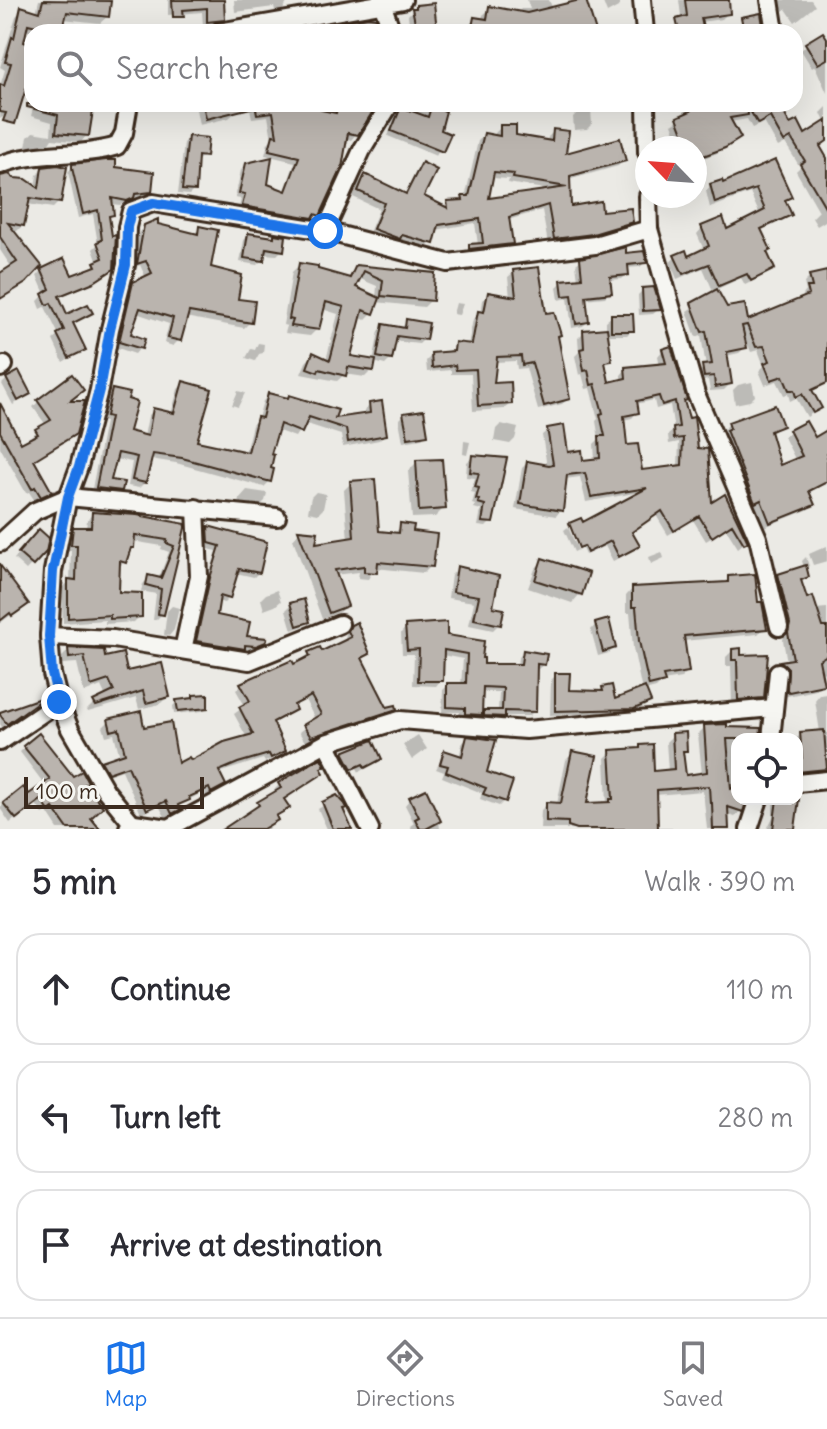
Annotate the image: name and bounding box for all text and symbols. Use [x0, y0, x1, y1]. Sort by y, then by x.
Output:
search box [24, 24, 803, 112]
icon: search [52, 46, 96, 90]
text: Search here [116, 49, 279, 87]
north arrow [635, 136, 707, 208]
route start [307, 213, 343, 249]
route end [41, 684, 77, 720]
map controls [731, 733, 803, 805]
button: locate [731, 733, 803, 805]
scale bar [24, 773, 204, 809]
text: 100 m [36, 777, 98, 805]
text: 5 min [32, 860, 117, 903]
text: Walk · 390 m [644, 865, 795, 898]
icon: ahead [34, 967, 78, 1011]
text: Continue [110, 970, 231, 1008]
text: 110 m [726, 973, 793, 1006]
icon: left [34, 1095, 78, 1139]
text: Turn left [110, 1098, 221, 1136]
text: 280 m [718, 1101, 793, 1134]
icon: arrive [34, 1223, 78, 1267]
text: Arrive at destination [110, 1226, 382, 1264]
tab: Map [104, 1336, 148, 1412]
tab: Directions [356, 1336, 455, 1412]
tab: Saved [663, 1336, 723, 1412]

